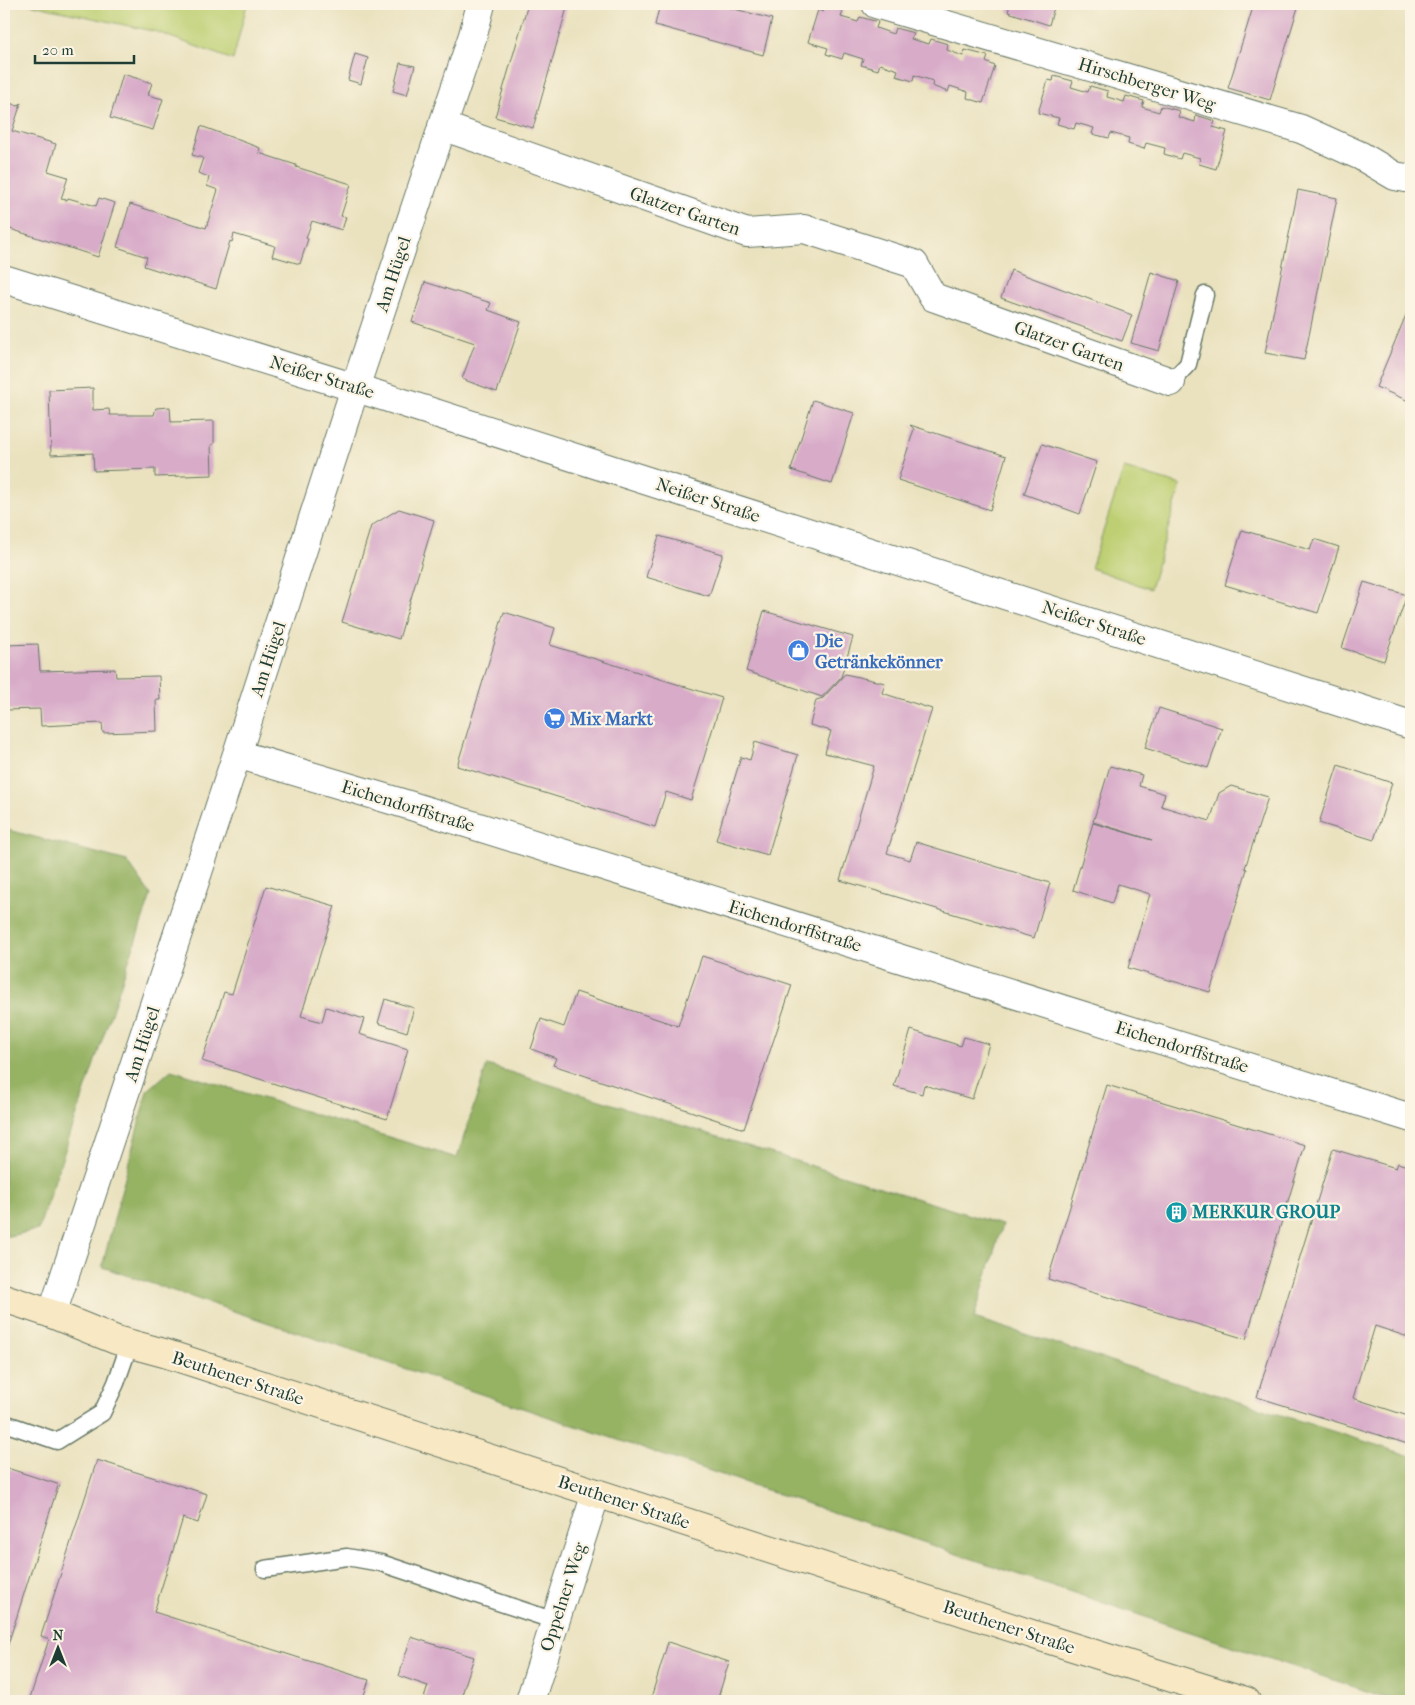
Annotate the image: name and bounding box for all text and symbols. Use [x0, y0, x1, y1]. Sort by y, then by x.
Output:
scale bar [35, 32, 134, 64]
text: 20 m [42, 41, 74, 59]
street label: Hirschberger Weg [1076, 54, 1219, 115]
street label: Glatzer Garten [627, 183, 743, 240]
street label: Am Hügel [371, 234, 416, 316]
street label: Glatzer Garten [1011, 317, 1127, 376]
street label: Neißer Straße [267, 352, 377, 403]
street label: Neißer Straße [653, 474, 763, 527]
street label: Neißer Straße [1039, 597, 1149, 650]
street label: Am Hügel [246, 619, 291, 701]
place label: Die Getränkekönner [815, 631, 943, 673]
shop icon: Die Getränkekönner [787, 639, 811, 663]
supermarket icon: Mix Markt [542, 707, 566, 731]
place label: Mix Markt [569, 709, 654, 730]
street label: Eichendorffstraße [339, 776, 477, 837]
street label: Eichendorffstraße [726, 896, 864, 957]
street label: Am Hügel [120, 1004, 165, 1086]
street label: Eichendorffstraße [1113, 1017, 1251, 1078]
building icon: MERKUR GROUP [1164, 1200, 1188, 1224]
place label: MERKUR GROUP [1191, 1202, 1340, 1223]
street label: Beuthener Straße [169, 1347, 306, 1410]
street label: Beuthener Straße [555, 1471, 692, 1534]
street label: Oppelner Weg [536, 1540, 591, 1654]
street label: Beuthener Straße [940, 1596, 1077, 1659]
north arrow [32, 1622, 82, 1672]
text: N [53, 1627, 64, 1644]

